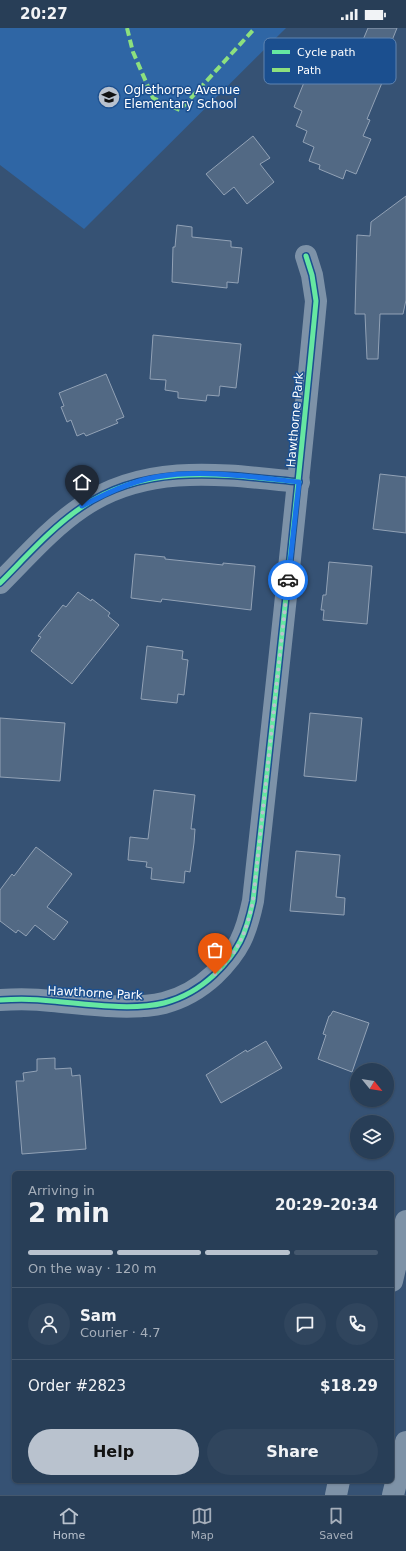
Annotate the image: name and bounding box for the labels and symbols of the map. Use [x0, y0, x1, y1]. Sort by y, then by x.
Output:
legend [264, 38, 396, 84]
text: Cycle path [297, 46, 356, 59]
text: Path [297, 64, 321, 77]
place label: Oglethorpe Avenue Elementary School [124, 83, 240, 111]
school or university icon: Oglethorpe Avenue Elementary School [96, 84, 122, 110]
street label: Hawthorne Park [284, 372, 306, 468]
pin [65, 465, 99, 506]
courier [268, 560, 308, 600]
pin [198, 933, 232, 974]
street label: Hawthorne Park [47, 984, 143, 1002]
north arrow [350, 1063, 394, 1107]

